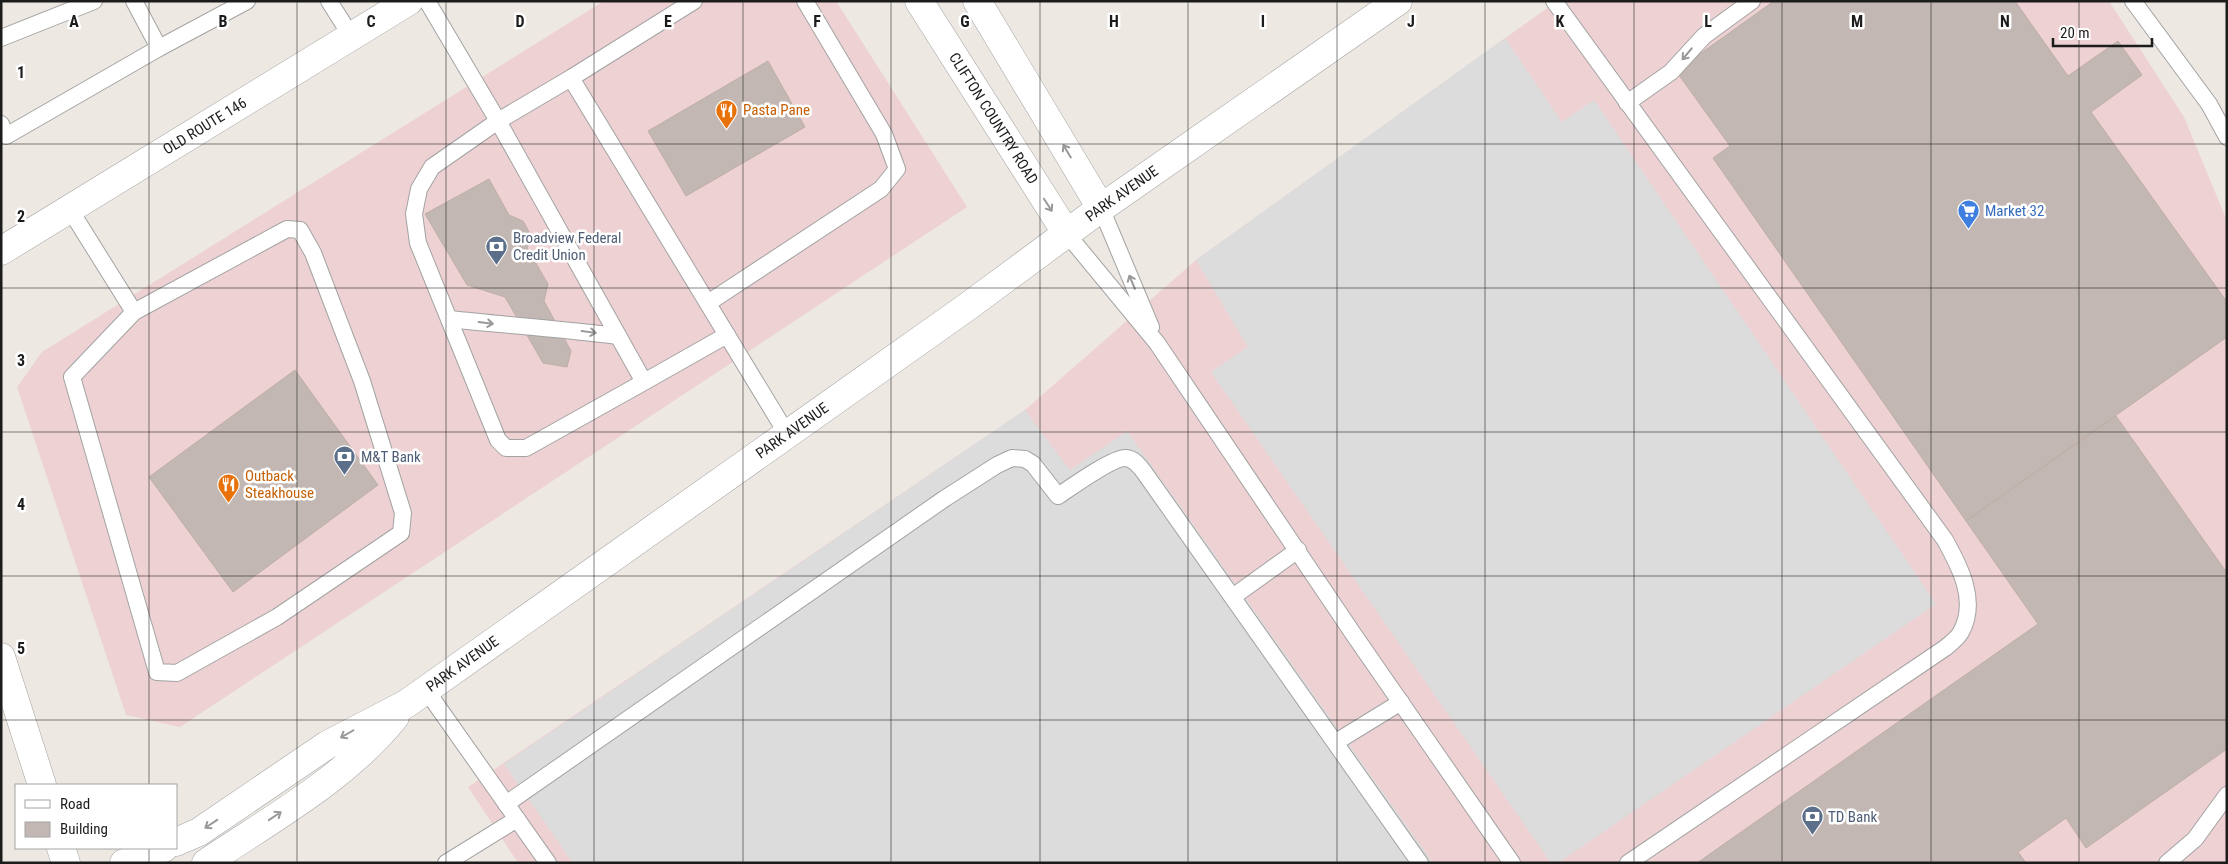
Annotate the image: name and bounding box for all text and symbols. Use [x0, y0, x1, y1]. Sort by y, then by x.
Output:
text: A [69, 12, 79, 31]
text: B [219, 12, 228, 31]
text: C [366, 12, 376, 31]
text: D [515, 12, 525, 31]
text: E [664, 12, 672, 31]
text: F [813, 12, 821, 31]
text: G [960, 12, 970, 31]
text: H [1109, 12, 1119, 31]
text: I [1261, 12, 1265, 31]
text: J [1407, 12, 1415, 31]
text: K [1556, 12, 1565, 31]
text: L [1704, 12, 1712, 31]
text: M [1851, 12, 1863, 31]
text: N [2000, 12, 2010, 31]
scale bar [2053, 15, 2152, 47]
text: 20 m [2060, 24, 2090, 42]
one-way arrow [1681, 47, 1692, 60]
street label: CLIFTON COUNTRY ROAD [945, 49, 1042, 187]
text: 1 [17, 63, 25, 82]
street label: OLD ROUTE 146 [160, 94, 250, 159]
restaurant icon: Pasta Pane [715, 98, 739, 129]
place label: Pasta Pane [743, 101, 810, 119]
one-way arrow [1062, 145, 1072, 159]
street label: PARK AVENUE [1082, 162, 1162, 225]
one-way arrow [1043, 198, 1053, 212]
supermarket icon: Market 32 [1957, 199, 1981, 230]
place label: Market 32 [1985, 202, 2044, 220]
text: 2 [17, 207, 25, 226]
place label: Broadview Federal Credit Union [513, 229, 621, 264]
bank icon: Broadview Federal Credit Union [485, 235, 509, 266]
one-way arrow [1126, 275, 1136, 290]
one-way arrow [477, 318, 493, 328]
one-way arrow [580, 327, 596, 337]
text: 3 [17, 351, 25, 370]
street label: PARK AVENUE [752, 399, 832, 462]
bank icon: M&T Bank [333, 445, 357, 476]
place label: M&T Bank [361, 448, 421, 466]
place label: Outback Steakhouse [245, 467, 314, 502]
restaurant icon: Outback Steakhouse [217, 473, 241, 504]
text: 4 [17, 495, 25, 514]
street label: PARK AVENUE [423, 632, 502, 696]
text: 5 [17, 639, 25, 658]
one-way arrow [340, 730, 354, 740]
legend [15, 784, 178, 849]
text: Road [60, 795, 90, 813]
bank icon: TD Bank [1800, 805, 1824, 836]
place label: TD Bank [1828, 808, 1877, 826]
one-way arrow [268, 811, 282, 821]
one-way arrow [204, 819, 218, 829]
text: Building [60, 820, 108, 838]

